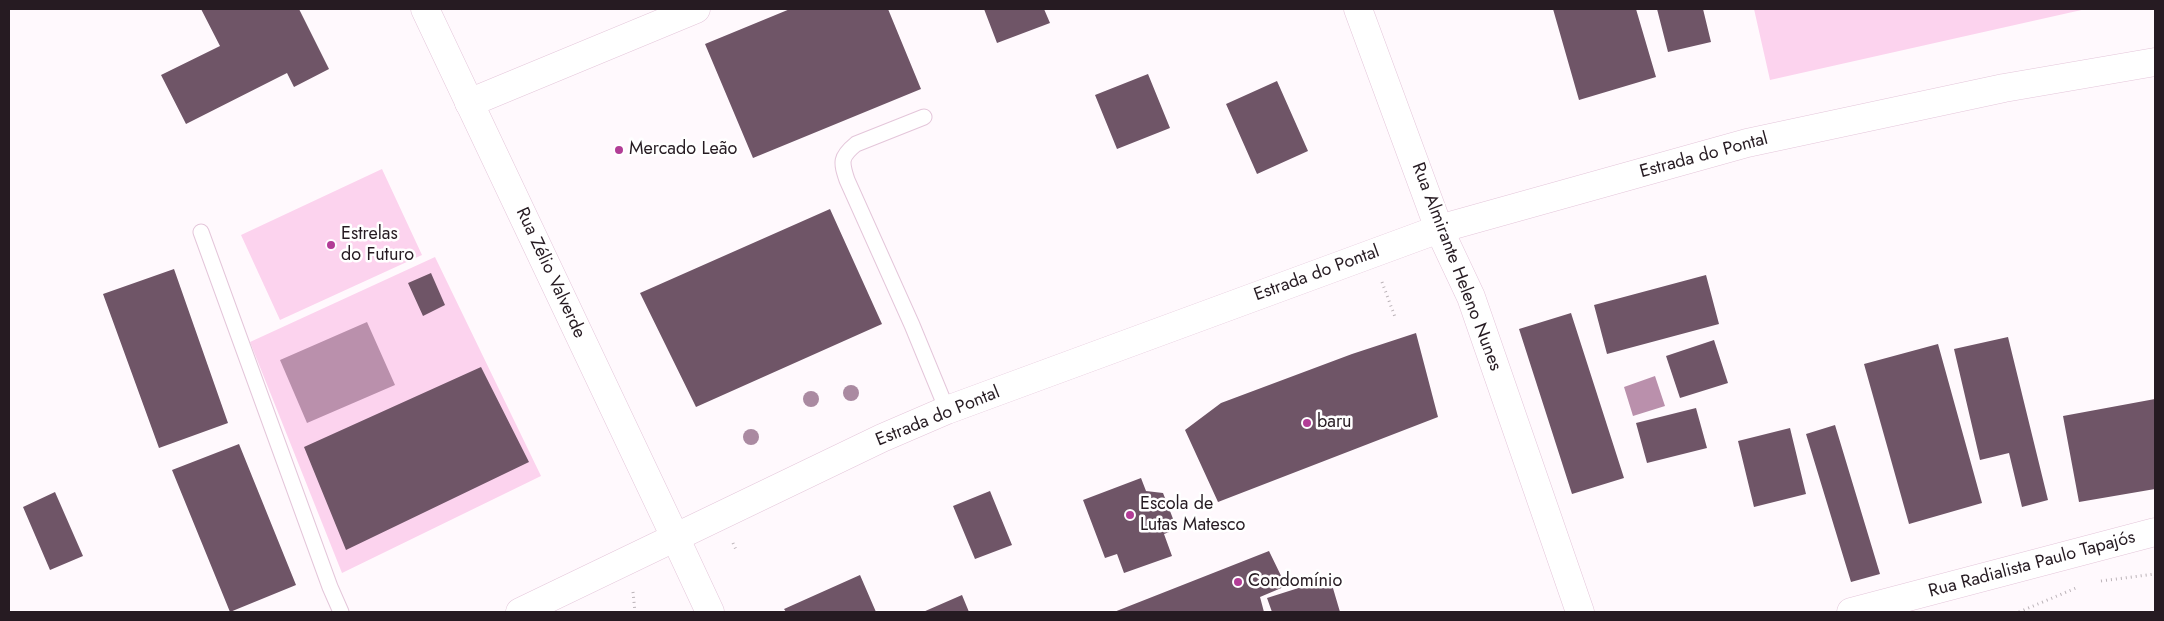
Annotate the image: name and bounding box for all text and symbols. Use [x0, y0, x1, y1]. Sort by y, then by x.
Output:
street label: Estrada do Pontal [1638, 129, 1770, 183]
place label: Mercado Leão [629, 139, 737, 161]
marker: Mercado Leão [613, 144, 625, 156]
street label: Rua Almirante Heleno Nunes [1406, 160, 1506, 374]
street label: Rua Zélio Valverde [510, 204, 590, 342]
place label: Estrelas do Futuro [341, 224, 414, 266]
marker: Estrelas do Futuro [325, 239, 337, 251]
street label: Estrada do Pontal [1251, 241, 1383, 307]
street label: Estrada do Pontal [873, 382, 1003, 452]
place label: baru [1317, 412, 1352, 434]
marker: baru [1301, 417, 1313, 429]
place label: Escola de Lutas Matesco [1140, 494, 1245, 536]
marker: Escola de Lutas Matesco [1124, 509, 1136, 521]
street label: Rua Radialista Paulo Tapajós [1926, 527, 2138, 603]
place label: Condomínio [1248, 571, 1342, 593]
marker: Condomínio [1232, 576, 1244, 588]

